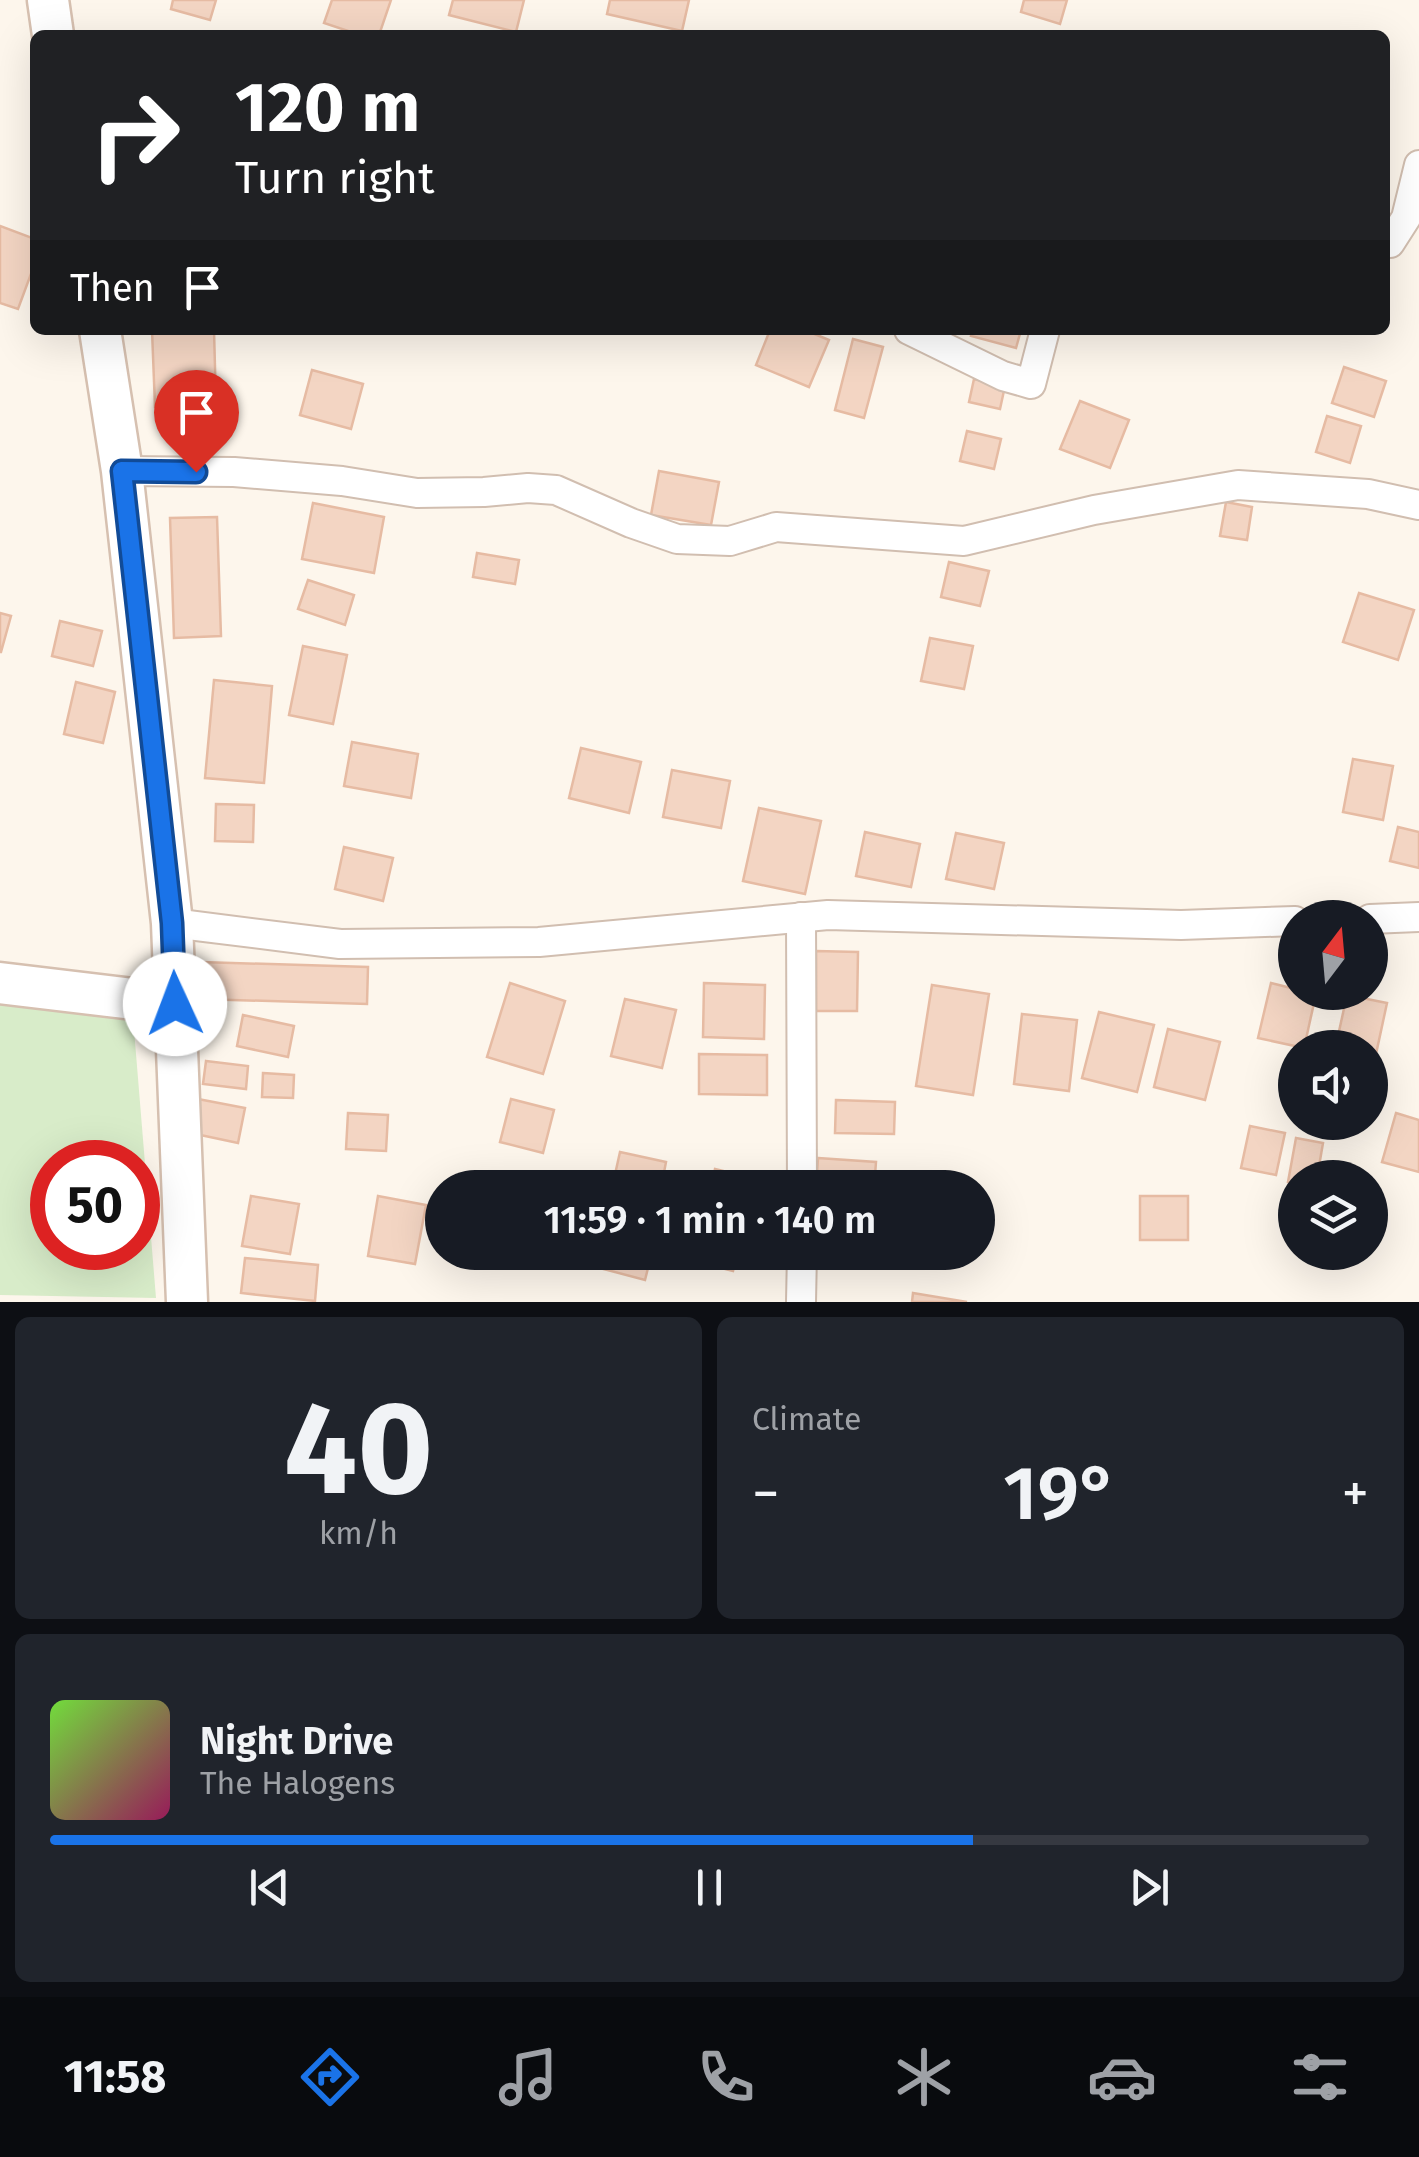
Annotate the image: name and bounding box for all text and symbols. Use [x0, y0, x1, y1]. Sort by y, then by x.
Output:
text: 120 m [235, 66, 420, 150]
icon: right [70, 70, 200, 200]
text: Turn right [235, 151, 434, 205]
icon: arrive [175, 260, 230, 315]
text: Then [70, 265, 155, 311]
pin [154, 370, 239, 473]
icon: arrive [169, 385, 224, 440]
north arrow [1278, 900, 1388, 1010]
map controls [1278, 900, 1388, 1270]
position arrow [123, 952, 227, 1056]
button: sound [1278, 1030, 1388, 1140]
speed limit sign: 50 [30, 1140, 160, 1270]
button: layers [1278, 1160, 1388, 1270]
text: 11:59 · 1 min · 140 m [544, 1197, 876, 1243]
text: 40 [284, 1371, 433, 1527]
text: Climate [752, 1400, 861, 1438]
text: 19° [1003, 1449, 1118, 1539]
text: − [752, 1461, 780, 1527]
text: + [1342, 1461, 1369, 1527]
text: km/h [319, 1514, 398, 1552]
text: Night Drive [200, 1718, 393, 1764]
text: The Halogens [200, 1764, 395, 1802]
icon: previous [242, 1860, 297, 1915]
icon: pause [682, 1860, 737, 1915]
icon: next [1122, 1860, 1177, 1915]
icon: directions [295, 2042, 365, 2112]
icon: music [493, 2042, 563, 2112]
icon: phone [691, 2042, 761, 2112]
icon: climate [889, 2042, 959, 2112]
icon: car [1087, 2042, 1157, 2112]
icon: filters [1285, 2042, 1355, 2112]
text: 11:58 [64, 2050, 166, 2104]

